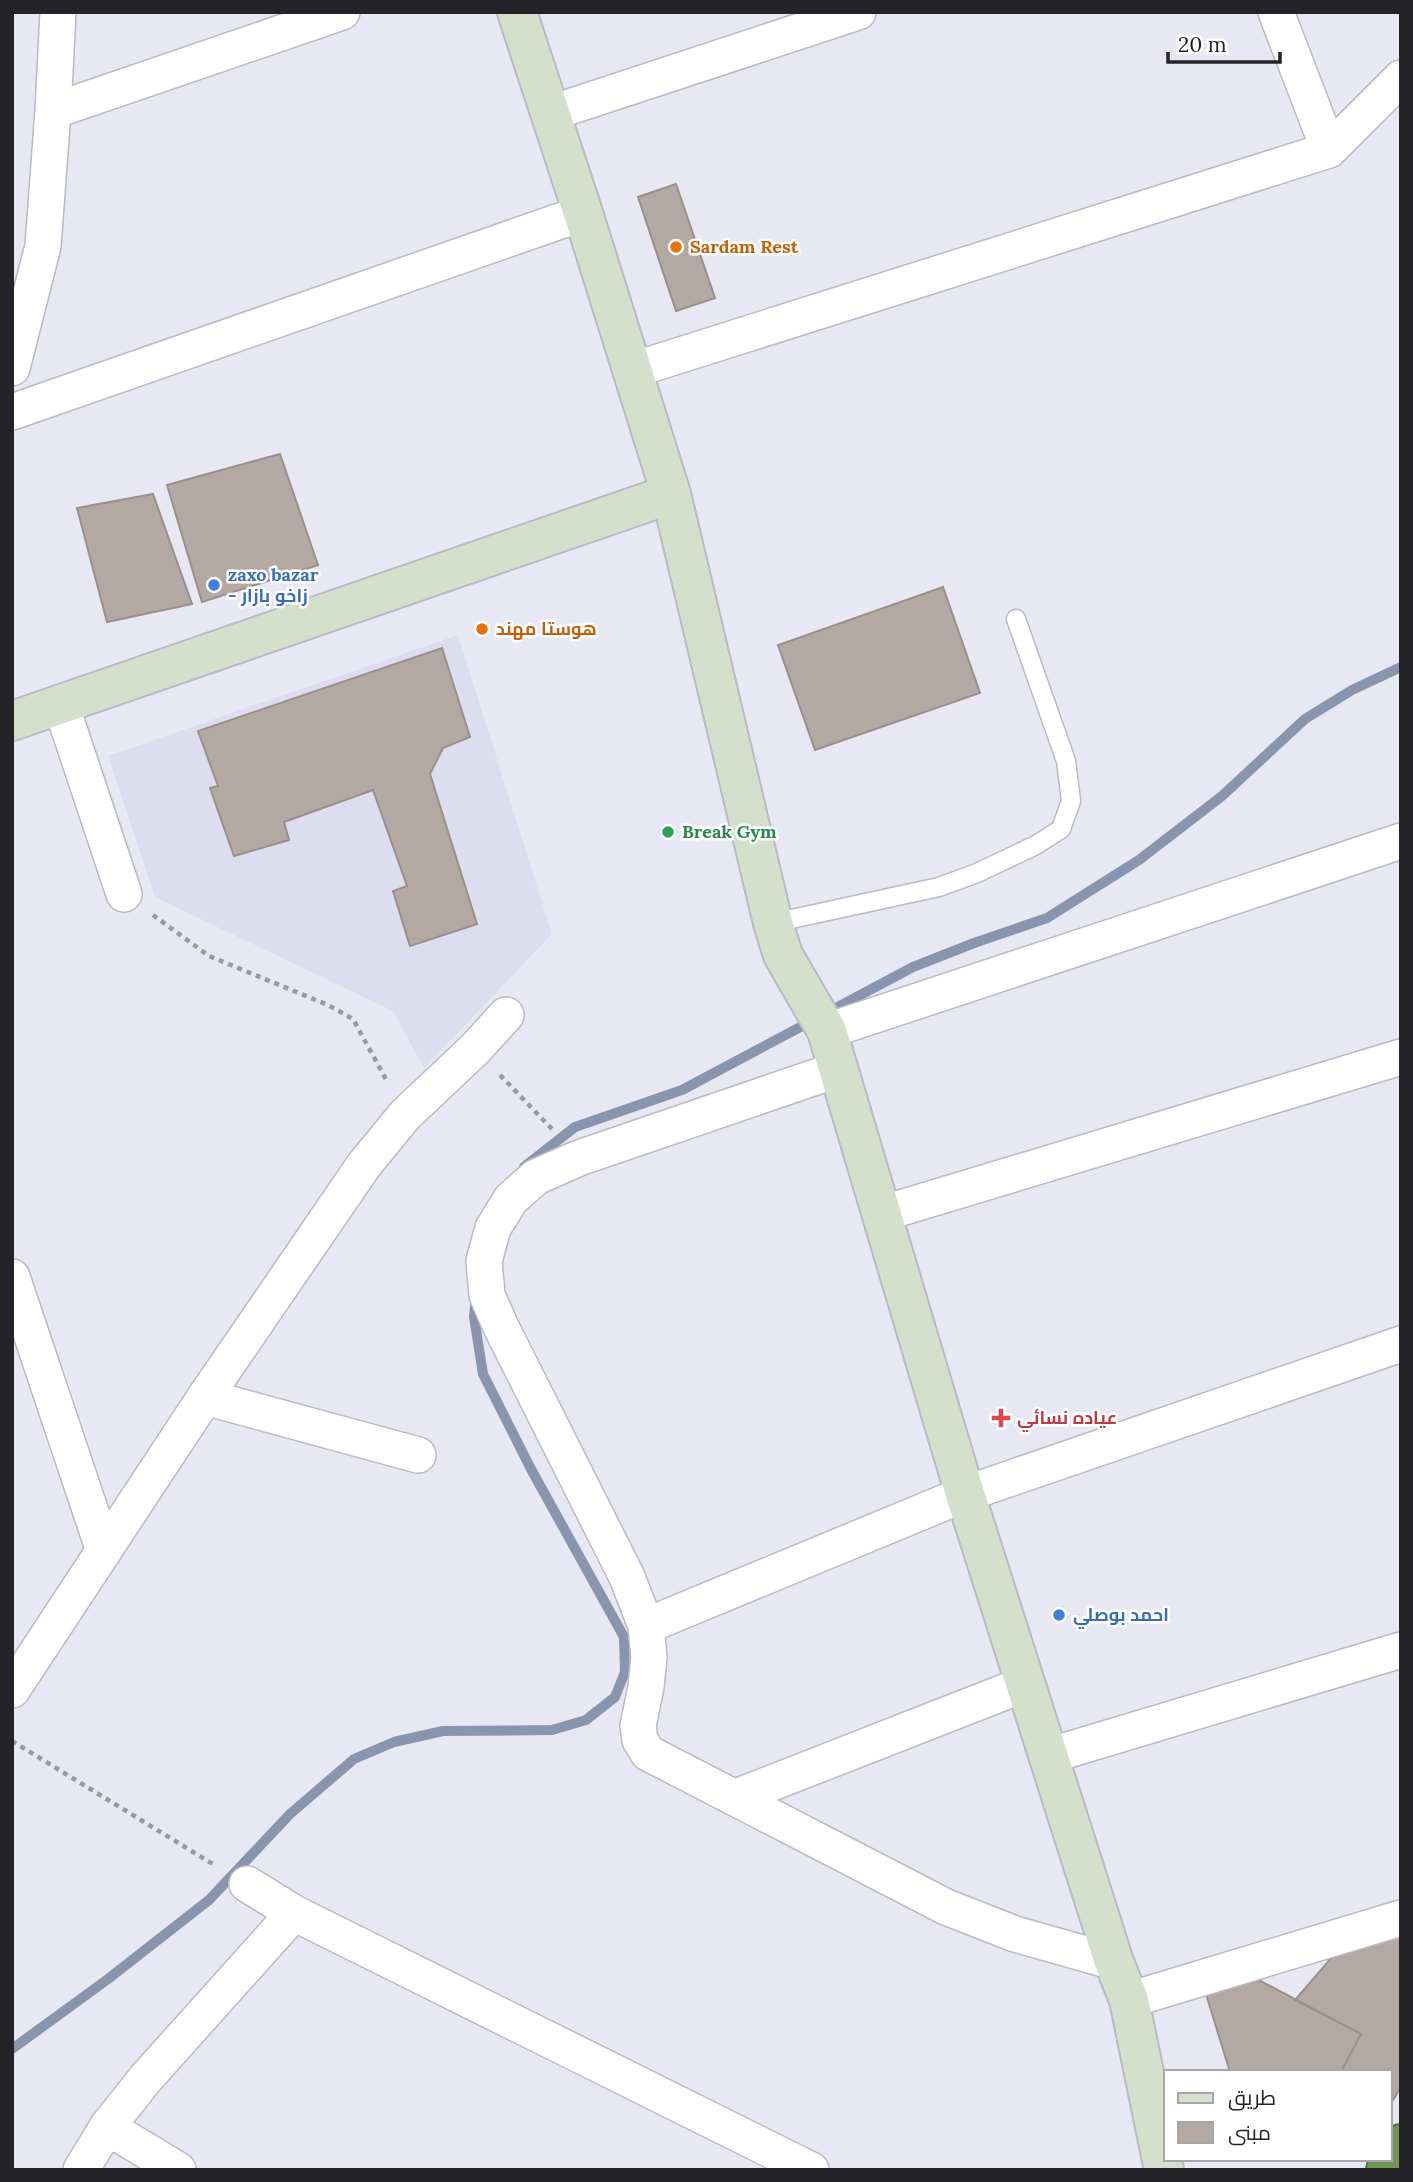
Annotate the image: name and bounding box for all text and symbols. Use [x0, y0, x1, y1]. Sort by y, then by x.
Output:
scale bar [1168, 21, 1280, 65]
text: 20 m [1178, 31, 1227, 58]
place label: Sardam Rest [690, 235, 799, 258]
marker: Sardam Rest [668, 239, 684, 255]
place label: zaxo bazar - زاخو بازار [228, 563, 319, 607]
marker: zaxo bazar - زاخو بازار [206, 577, 222, 593]
place label: هوستا مهند [496, 617, 597, 640]
marker: هوستا مهند [474, 621, 490, 637]
place label: Break Gym [682, 820, 777, 843]
marker: Break Gym [660, 824, 676, 840]
place label: عياده نسائي [1017, 1406, 1117, 1433]
marker: عياده نسائي [991, 1408, 1011, 1428]
place label: احمد بوصلي [1073, 1603, 1169, 1630]
marker: احمد بوصلي [1051, 1607, 1067, 1623]
legend [1164, 2070, 1392, 2161]
text: طريق [1228, 2084, 1276, 2111]
text: مبنى [1228, 2119, 1271, 2146]

